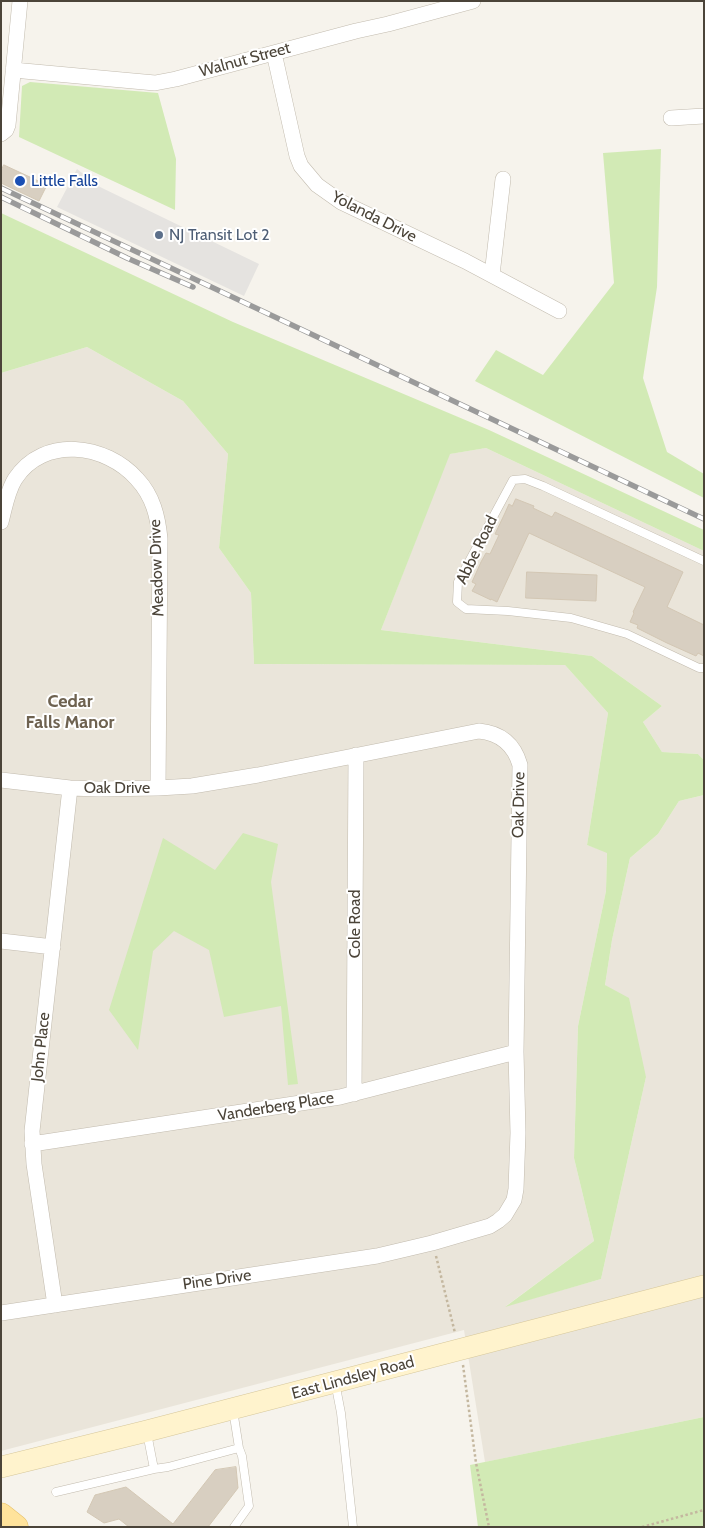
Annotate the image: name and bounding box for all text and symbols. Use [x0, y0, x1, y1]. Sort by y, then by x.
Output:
street label: Walnut Street [197, 39, 293, 81]
place label: Little Falls [31, 171, 98, 191]
marker: Little Falls [13, 174, 27, 188]
street label: Yolanda Drive [328, 187, 420, 247]
place label: NJ Transit Lot 2 [169, 225, 270, 245]
marker: NJ Transit Lot 2 [153, 229, 165, 241]
street label: Abbe Road [452, 512, 502, 588]
street label: Meadow Drive [146, 519, 168, 617]
district label: Cedar Falls Manor [26, 691, 114, 734]
street label: Oak Drive [509, 772, 529, 838]
street label: Oak Drive [84, 778, 150, 798]
street label: Cole Road [345, 890, 365, 958]
street label: John Place [28, 1011, 54, 1083]
street label: Vanderberg Place [217, 1088, 335, 1126]
street label: Pine Drive [181, 1266, 253, 1294]
street label: East Lindsley Road [290, 1352, 416, 1404]

